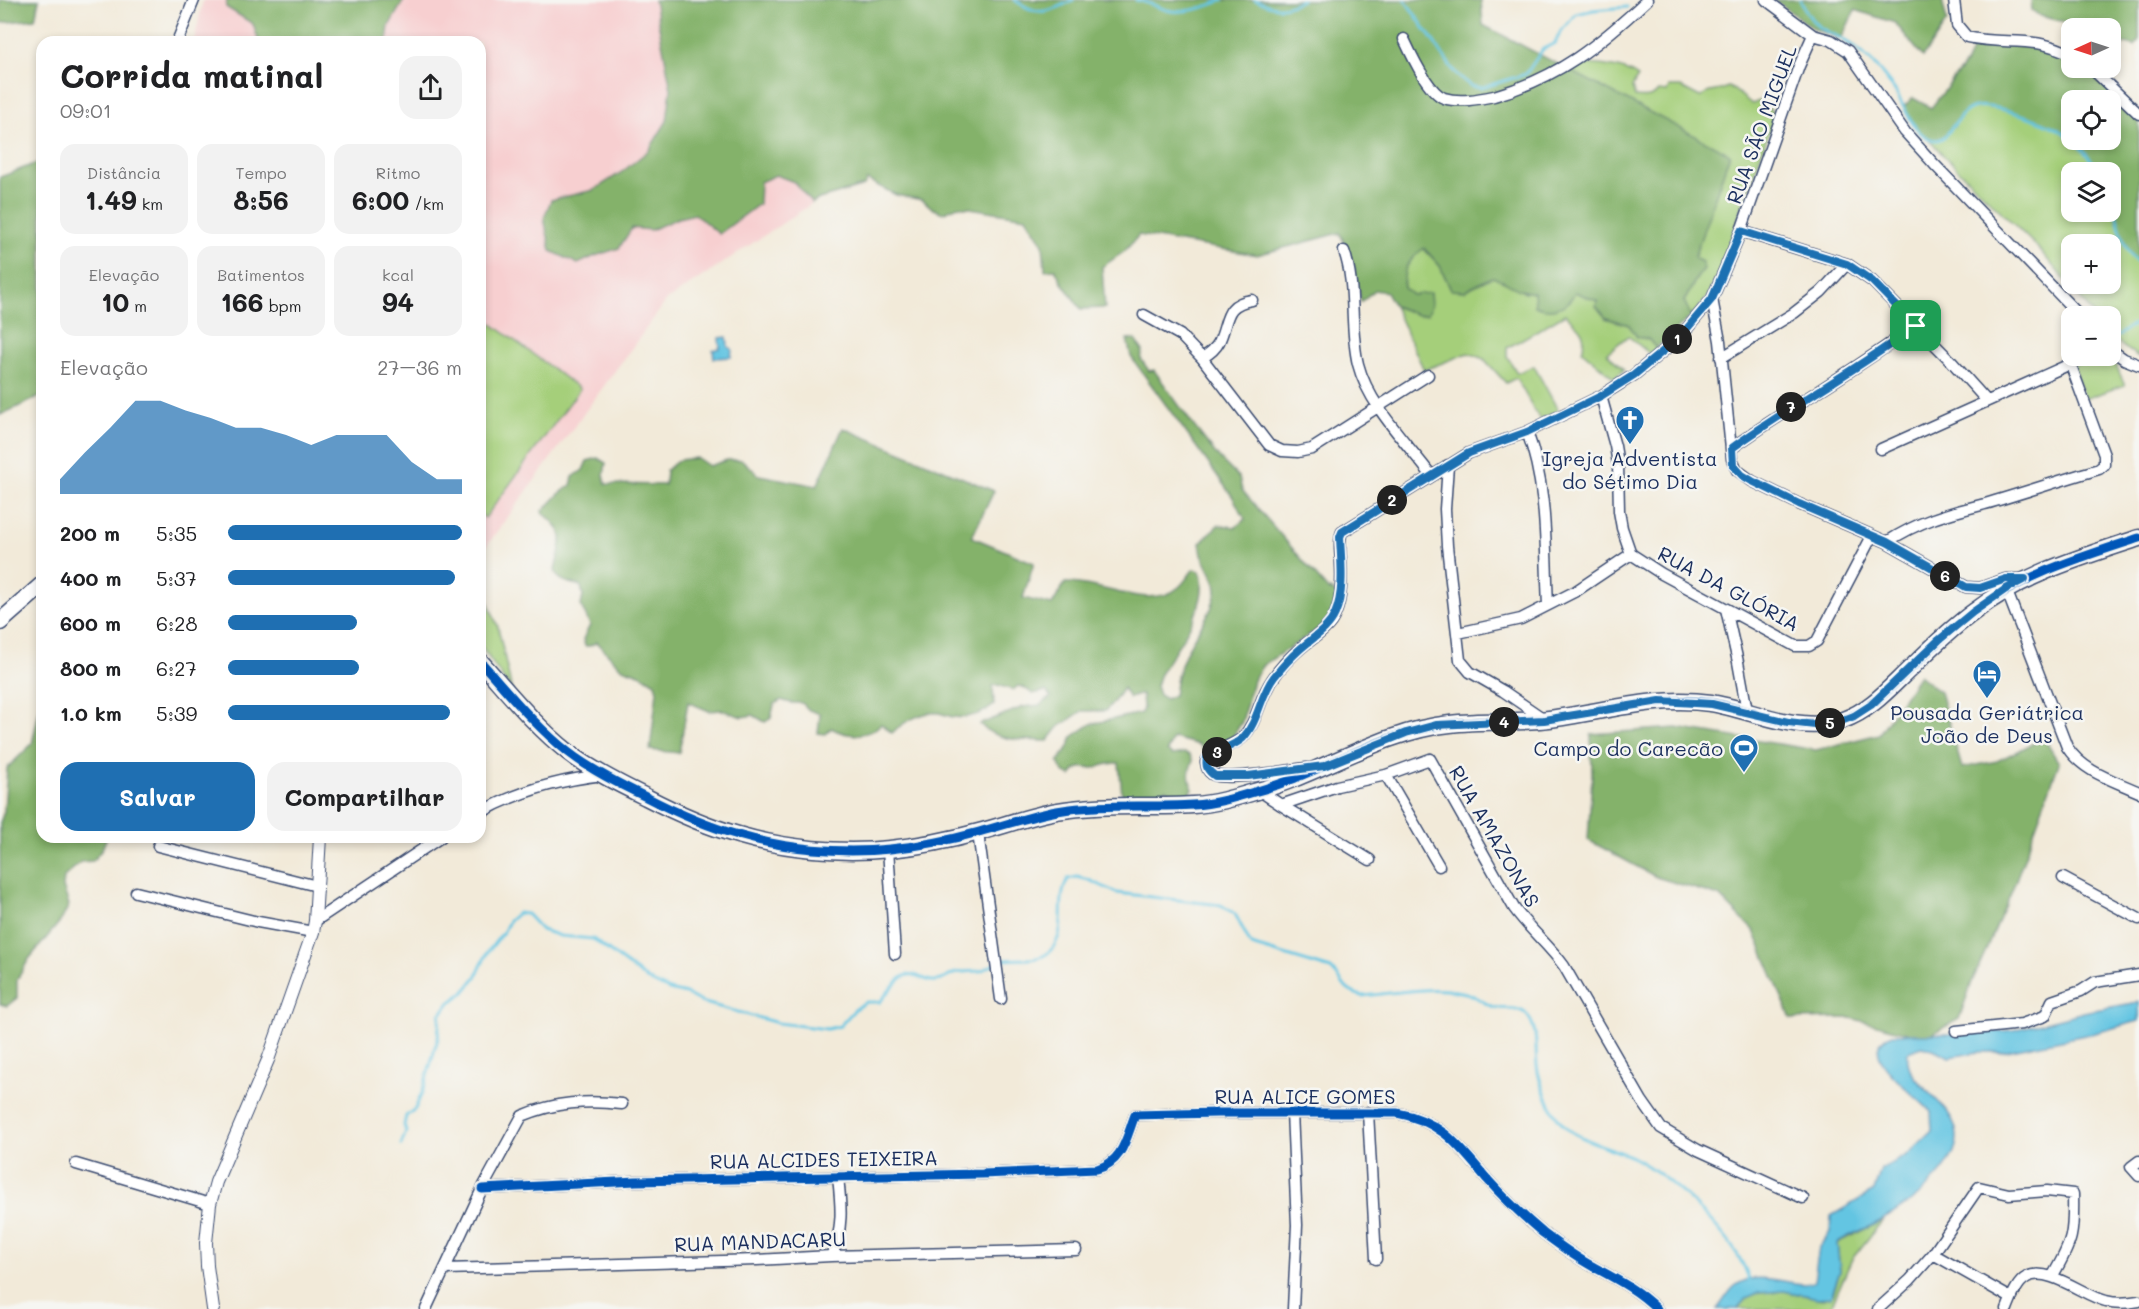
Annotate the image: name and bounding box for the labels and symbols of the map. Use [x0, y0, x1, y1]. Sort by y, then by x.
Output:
north arrow [2061, 18, 2121, 78]
street label: RUA SÃO MIGUEL [1720, 40, 1802, 207]
pin [1890, 300, 1941, 351]
pin: 1 [1662, 324, 1692, 354]
pin: 7 [1776, 392, 1806, 422]
church icon: Igreja Adventista do Sétimo Dia [1614, 404, 1646, 446]
place label: Igreja Adventista do Sétimo Dia [1543, 445, 1717, 494]
pin: 2 [1377, 485, 1407, 515]
street label: RUA DA GLÓRIA [1654, 540, 1804, 636]
pin: 6 [1930, 561, 1960, 591]
hotel icon: Pousada Geriátrica João de Deus [1971, 658, 2003, 700]
place label: Pousada Geriátrica João de Deus [1890, 699, 2084, 748]
pin: 4 [1489, 707, 1519, 737]
pin: 5 [1815, 708, 1845, 738]
sports icon: Campo do Carecão [1728, 732, 1760, 774]
place label: Campo do Carecão [1534, 735, 1723, 761]
pin: 3 [1202, 737, 1232, 767]
street label: RUA AMAZONAS [1444, 761, 1546, 911]
street label: RUA ALICE GOMES [1215, 1083, 1395, 1109]
street label: RUA ALCIDES TEIXEIRA [710, 1144, 938, 1174]
street label: RUA MANDACARU [674, 1225, 846, 1257]

